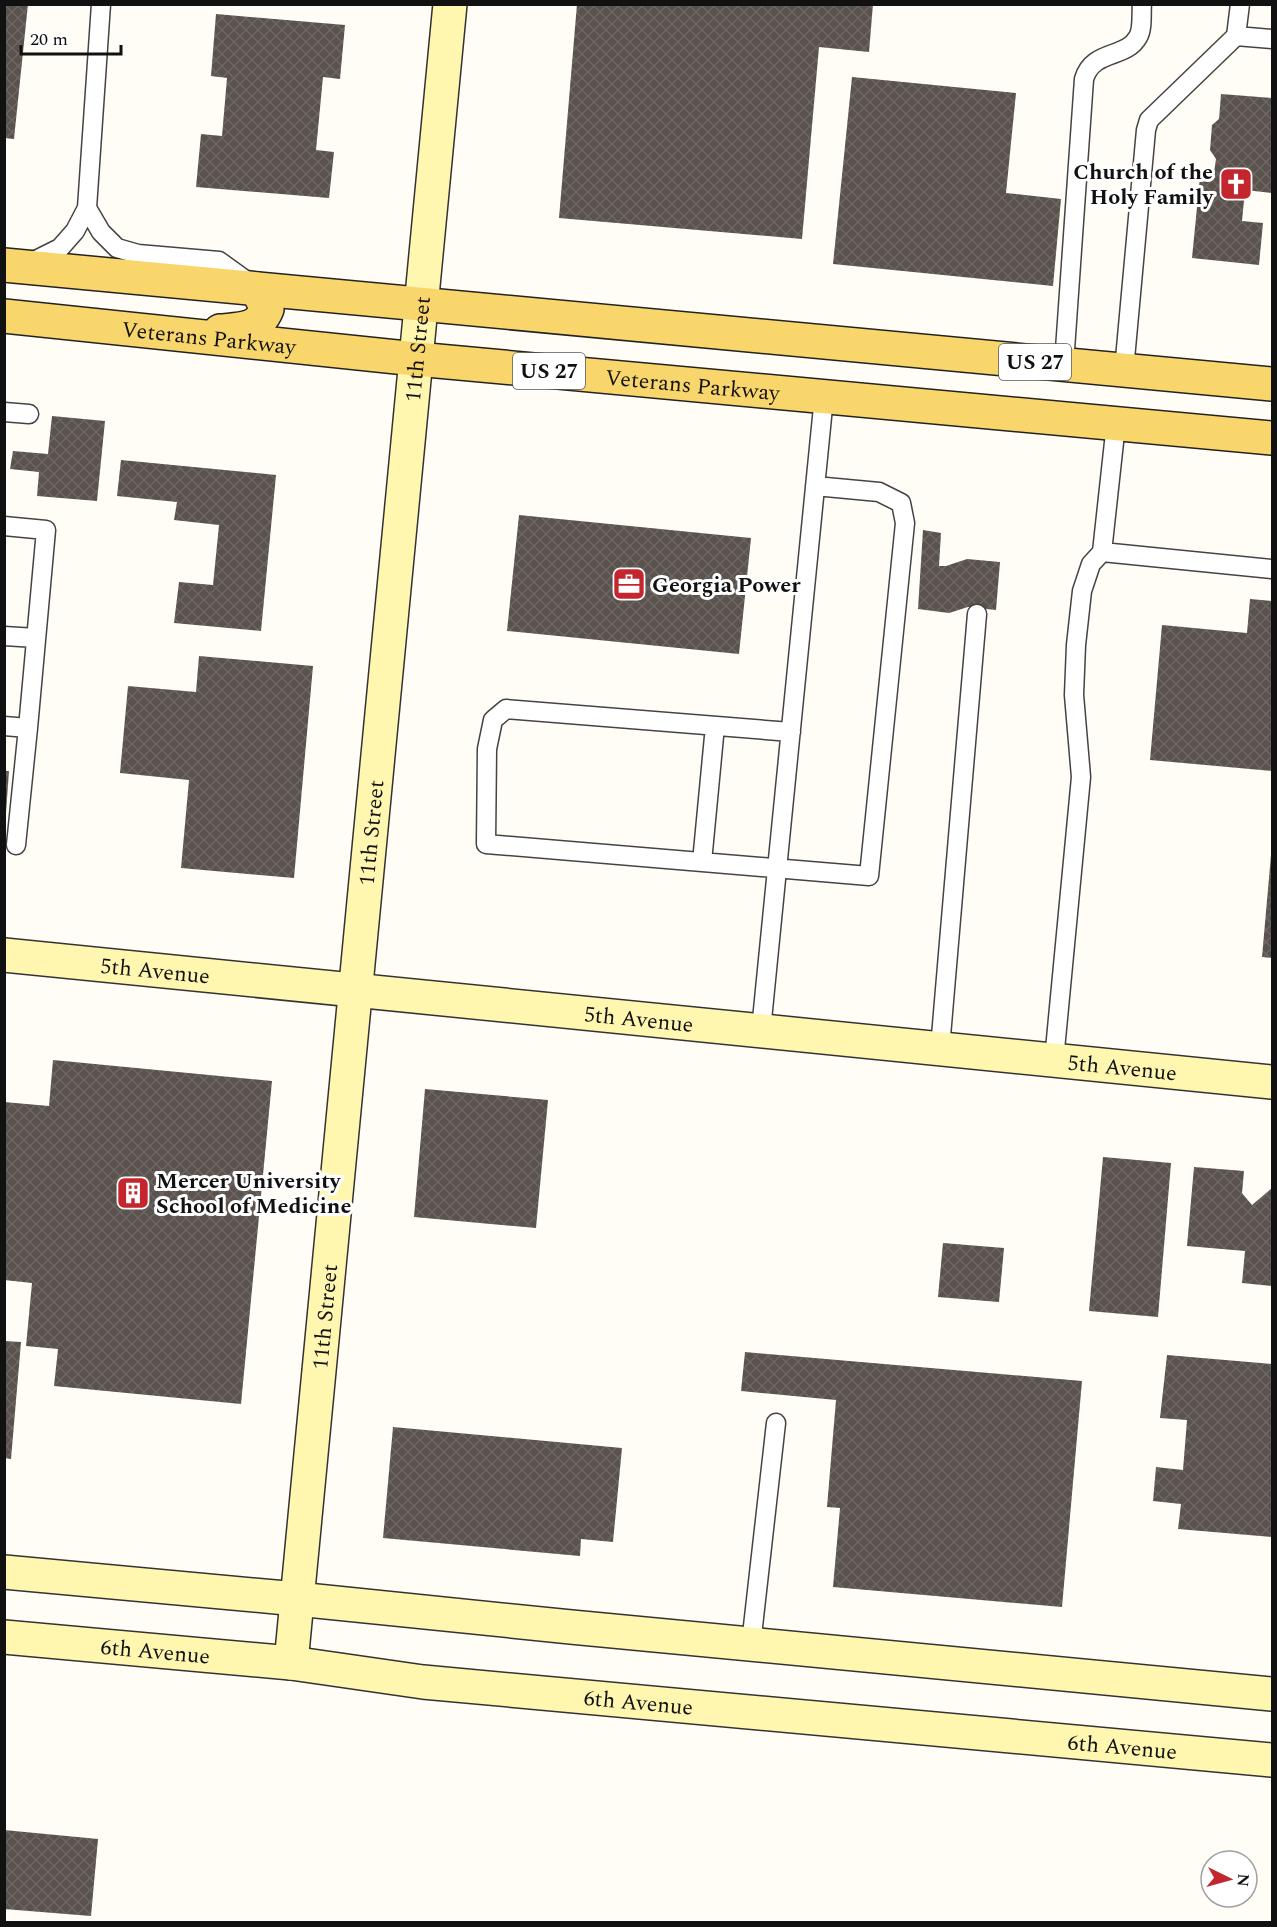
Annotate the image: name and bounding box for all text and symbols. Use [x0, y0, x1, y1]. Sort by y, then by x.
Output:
scale bar [21, 18, 122, 56]
text: 20 m [30, 26, 68, 53]
place label: Church of the Holy Family [1073, 156, 1215, 214]
church icon: Church of the Holy Family [1218, 166, 1254, 202]
street label: 11th Street [397, 295, 440, 403]
street label: Veterans Parkway [120, 313, 299, 365]
road number: US 27 [999, 344, 1071, 380]
road number: US 27 [513, 353, 585, 389]
street label: Veterans Parkway [604, 362, 783, 411]
office icon: Georgia Power [611, 566, 647, 602]
place label: Georgia Power [652, 569, 801, 602]
street label: 11th Street [351, 778, 394, 887]
street label: 5th Avenue [99, 950, 211, 994]
street label: 5th Avenue [582, 998, 695, 1042]
street label: 5th Avenue [1066, 1047, 1179, 1090]
place label: Mercer University School of Medicine [156, 1165, 351, 1223]
building icon: Mercer University School of Medicine [115, 1175, 151, 1211]
street label: 11th Street [304, 1262, 347, 1371]
street label: 6th Avenue [99, 1631, 211, 1674]
street label: 6th Avenue [582, 1682, 695, 1725]
street label: 6th Avenue [1066, 1726, 1179, 1769]
north arrow [1199, 1849, 1259, 1909]
text: N [1230, 1873, 1255, 1888]

